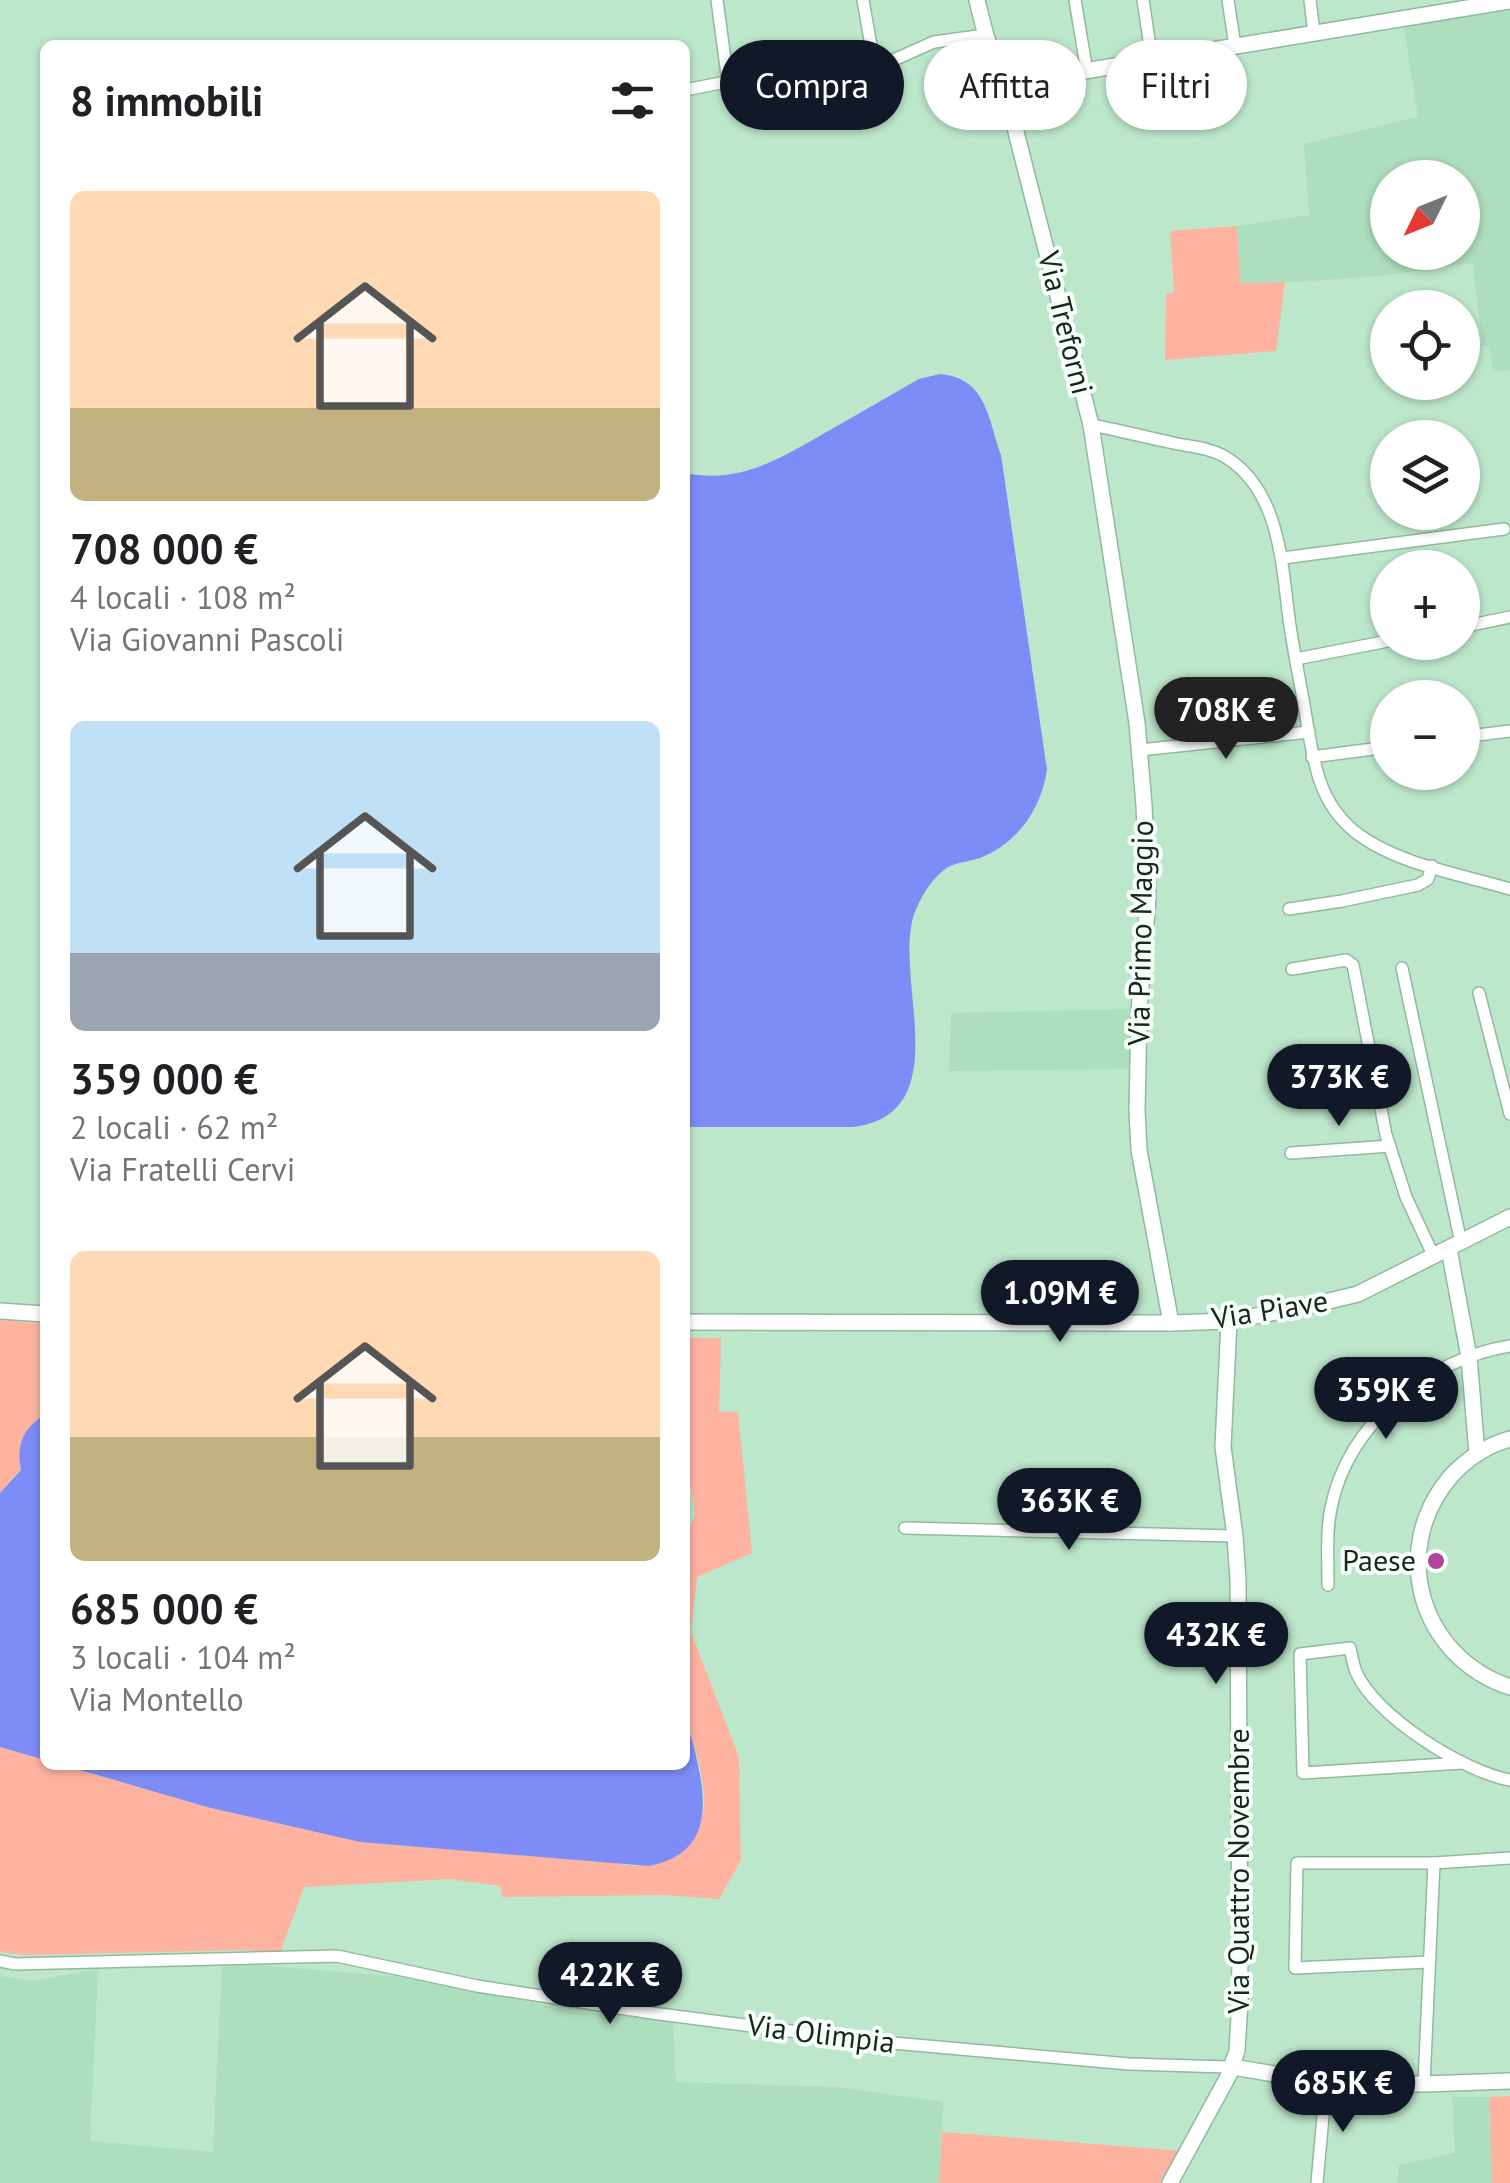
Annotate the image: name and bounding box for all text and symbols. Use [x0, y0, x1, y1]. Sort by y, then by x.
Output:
chip: Compra [720, 40, 904, 130]
chip: Affitta [924, 40, 1086, 130]
chip: Filtri [1106, 40, 1247, 130]
text: 8 immobili [70, 73, 263, 128]
icon: filters [605, 73, 660, 128]
north arrow [1370, 160, 1480, 270]
map controls [1370, 160, 1480, 790]
street label: Via Treforni [1030, 246, 1103, 398]
icon: home [275, 256, 455, 436]
button: locate [1370, 290, 1480, 400]
button: layers [1370, 420, 1480, 530]
text: 708 000 € [70, 521, 258, 576]
button: + [1370, 550, 1480, 660]
text: 4 locali · 108 m² [70, 576, 296, 618]
text: Via Giovanni Pascoli [70, 618, 344, 660]
pin: 708K € [1145, 677, 1307, 762]
button: − [1370, 680, 1480, 790]
text: 708K € [1176, 688, 1276, 730]
icon: home [275, 786, 455, 966]
street label: Via Primo Maggio [1118, 820, 1161, 1047]
pin: 373K € [1258, 1044, 1420, 1129]
text: 359 000 € [70, 1051, 258, 1106]
text: 373K € [1289, 1055, 1389, 1097]
text: 2 locali · 62 m² [70, 1106, 278, 1148]
text: Via Fratelli Cervi [70, 1148, 295, 1190]
pin: 1.09M € [968, 1260, 1152, 1345]
text: 1.09M € [1003, 1271, 1117, 1313]
street label: Via Piave [1208, 1280, 1331, 1337]
icon: home [275, 1316, 455, 1496]
pin: 359K € [1305, 1357, 1467, 1442]
text: 359K € [1336, 1368, 1436, 1410]
pin: 363K € [988, 1468, 1150, 1553]
text: 363K € [1019, 1479, 1119, 1521]
place label: Paese [1342, 1540, 1416, 1579]
marker: Paese [1425, 1550, 1447, 1572]
text: 685 000 € [70, 1581, 258, 1636]
pin: 432K € [1135, 1602, 1297, 1687]
text: 432K € [1166, 1613, 1266, 1655]
text: 3 locali · 104 m² [70, 1636, 296, 1678]
text: Via Montello [70, 1678, 244, 1720]
street label: Via Quattro Novembre [1218, 1728, 1257, 2015]
pin: 422K € [529, 1942, 691, 2027]
text: 422K € [560, 1953, 660, 1995]
street label: Via Olimpia [744, 2004, 897, 2061]
pin: 685K € [1262, 2050, 1424, 2135]
text: 685K € [1293, 2061, 1393, 2103]

